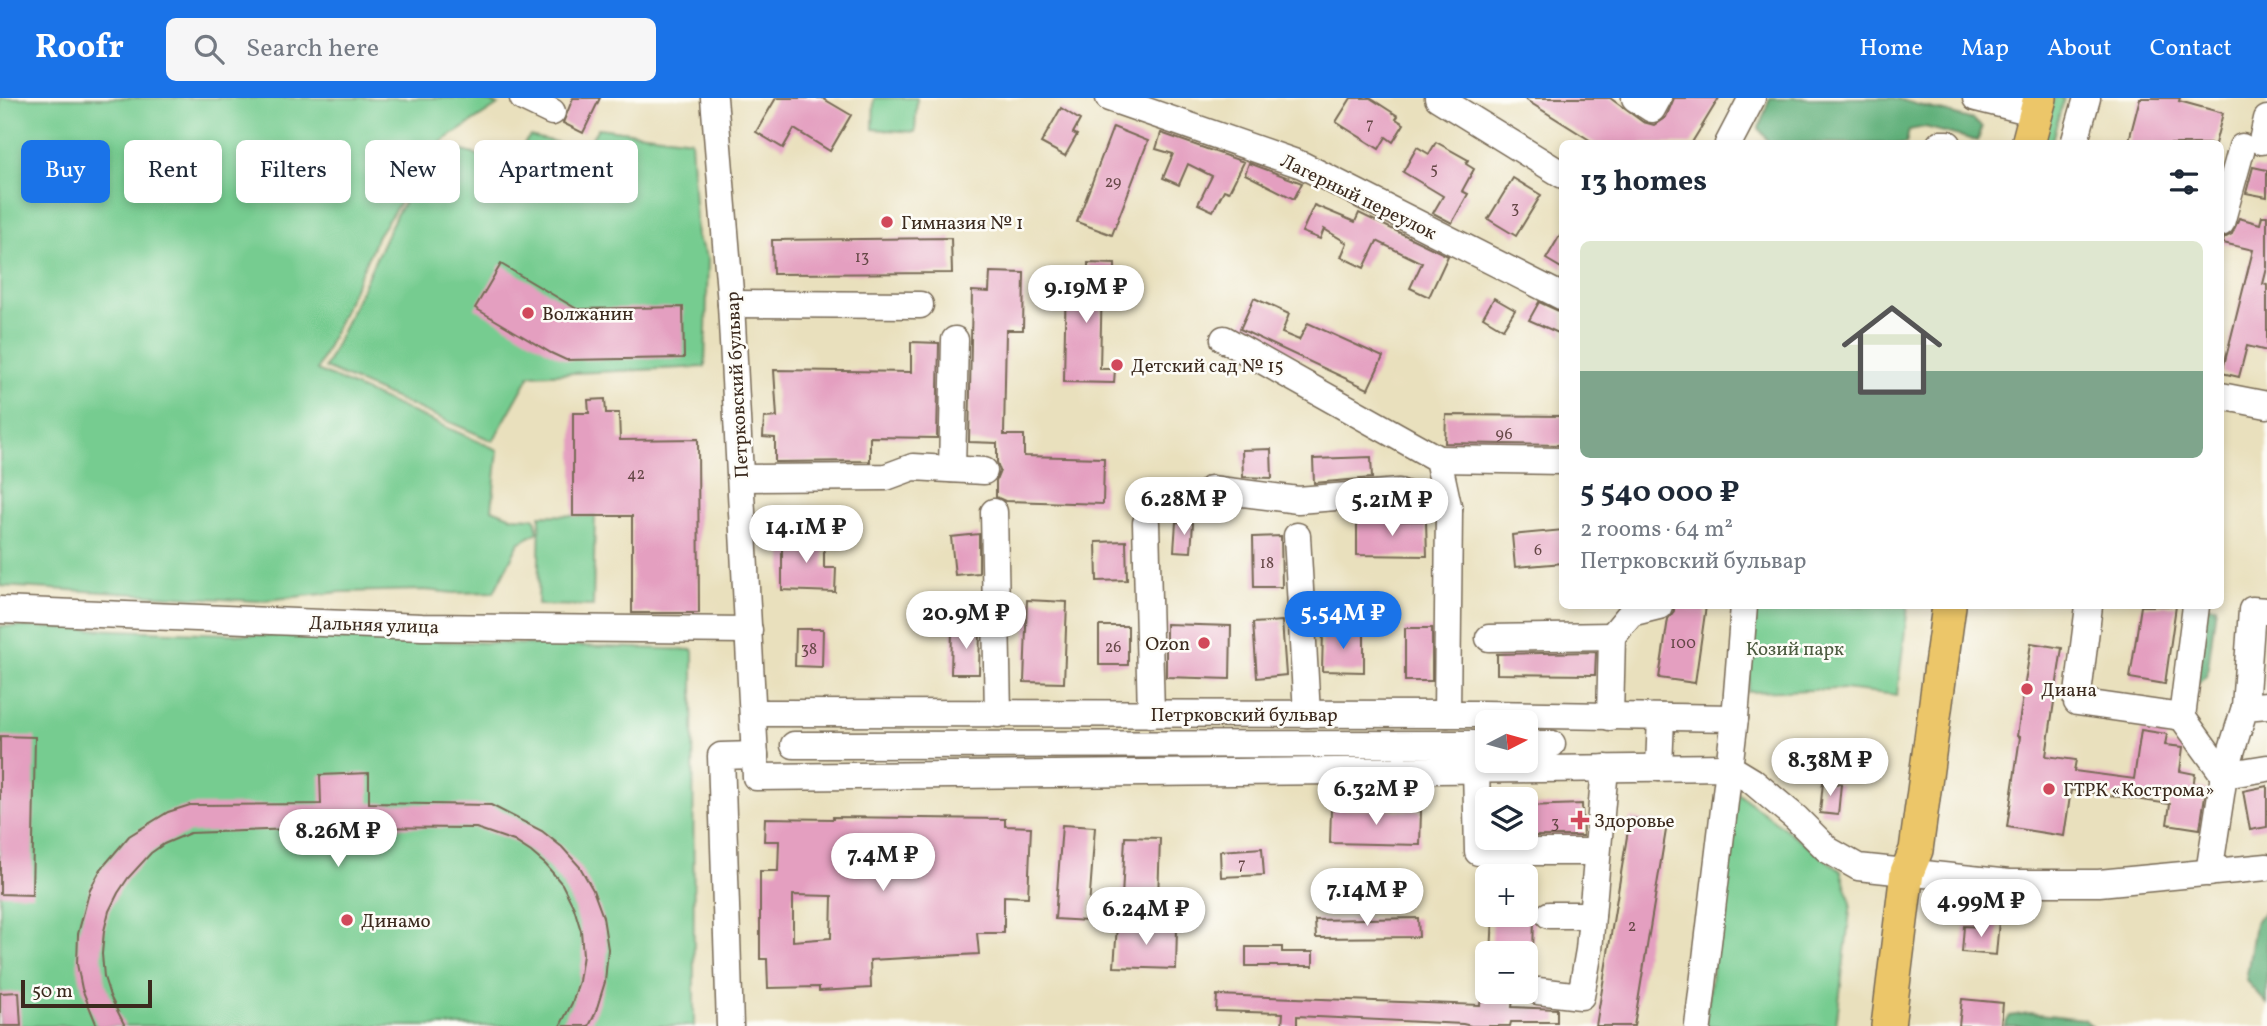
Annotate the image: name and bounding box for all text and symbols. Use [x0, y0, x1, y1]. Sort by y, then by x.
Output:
search box [166, 18, 656, 81]
text: Roofr [35, 26, 124, 72]
icon: search [190, 30, 228, 68]
text: Search here [246, 31, 379, 67]
text: Home [1859, 32, 1923, 66]
text: Map [1961, 32, 2009, 66]
text: About [2047, 32, 2112, 66]
text: Contact [2150, 32, 2232, 66]
house number: 7 [1366, 114, 1374, 136]
chip: Buy [21, 140, 110, 203]
chip: Rent [124, 140, 222, 203]
chip: Filters [236, 140, 351, 203]
chip: New [365, 140, 460, 203]
chip: Apartment [474, 140, 638, 203]
street label: Лагерный переулок [1276, 149, 1441, 247]
house number: 5 [1430, 159, 1438, 181]
text: 13 homes [1580, 161, 1707, 203]
icon: filters [2165, 163, 2203, 201]
house number: 29 [1105, 172, 1121, 194]
house number: 3 [1511, 198, 1519, 220]
place label: Гимназия № 1 [901, 211, 1023, 237]
marker: Гимназия № 1 [879, 214, 895, 230]
house number: 13 [855, 247, 869, 269]
pin: 9.19M ₽ [1021, 266, 1151, 325]
text: 9.19M ₽ [1044, 272, 1128, 304]
icon: home [1829, 287, 1955, 413]
street label: Петрковский бульвар [720, 291, 756, 479]
place label: Волжанин [542, 302, 634, 328]
marker: Волжанин [520, 305, 536, 321]
place label: Детский сад № 15 [1131, 354, 1284, 380]
marker: Детский сад № 15 [1109, 357, 1125, 373]
house number: 96 [1495, 424, 1513, 446]
house number: 42 [627, 464, 645, 486]
text: 5 540 000 ₽ [1580, 472, 1740, 514]
pin: 6.28M ₽ [1119, 478, 1249, 537]
pin: 5.21M ₽ [1327, 478, 1457, 538]
text: 6.28M ₽ [1141, 484, 1227, 516]
text: 5.21M ₽ [1351, 485, 1433, 517]
pin: 14.1M ₽ [741, 505, 871, 565]
text: 14.1M ₽ [765, 512, 847, 544]
text: 2 rooms · 64 m² [1580, 514, 1733, 546]
house number: 6 [1534, 540, 1542, 562]
text: Петрковский бульвар [1580, 546, 1807, 578]
house number: 18 [1260, 553, 1274, 575]
pin: 20.9M ₽ [901, 592, 1031, 651]
pin: 5.54M ₽ [1278, 592, 1408, 651]
text: 20.9M ₽ [922, 598, 1010, 630]
text: 5.54M ₽ [1301, 598, 1385, 630]
street label: Дальняя улица [308, 611, 440, 641]
place label: Ozon [1145, 632, 1190, 658]
house number: 100 [1670, 633, 1696, 655]
marker: Ozon [1196, 635, 1212, 651]
house number: 26 [1105, 637, 1121, 659]
park label: Козий парк [1746, 637, 1844, 663]
house number: 38 [801, 639, 817, 661]
place label: Диана [2041, 678, 2097, 704]
marker: Диана [2019, 681, 2035, 697]
street label: Петрковский бульвар [1150, 703, 1338, 729]
north arrow [1475, 710, 1538, 774]
map controls [1475, 710, 1538, 1004]
pin: 8.38M ₽ [1765, 738, 1895, 798]
text: 8.38M ₽ [1787, 745, 1873, 777]
pin: 6.32M ₽ [1311, 768, 1441, 827]
text: 6.32M ₽ [1333, 774, 1419, 806]
place label: ГТРК «Кострома» [2063, 778, 2215, 804]
marker: ГТРК «Кострома» [2041, 781, 2057, 797]
button: layers [1475, 787, 1538, 850]
place label: Здоровье [1594, 809, 1675, 835]
pin: 8.26M ₽ [273, 810, 403, 869]
marker: Здоровье [1572, 812, 1588, 828]
house number: 3 [1551, 813, 1559, 835]
text: 8.26M ₽ [295, 816, 381, 848]
pin: 7.4M ₽ [826, 834, 940, 893]
text: 7.4M ₽ [847, 840, 919, 872]
house number: 7 [1238, 854, 1246, 876]
button: + [1475, 864, 1538, 927]
pin: 7.14M ₽ [1302, 868, 1432, 928]
text: 7.14M ₽ [1326, 875, 1408, 907]
pin: 4.99M ₽ [1916, 880, 2046, 939]
text: 4.99M ₽ [1937, 886, 2025, 918]
pin: 6.24M ₽ [1081, 888, 1211, 947]
text: 6.24M ₽ [1102, 894, 1190, 926]
place label: Динамо [361, 909, 431, 935]
marker: Динамо [339, 912, 355, 928]
house number: 2 [1628, 916, 1636, 938]
button: − [1475, 941, 1538, 1004]
scale bar [21, 977, 152, 1009]
text: 50 m [32, 979, 73, 1005]

